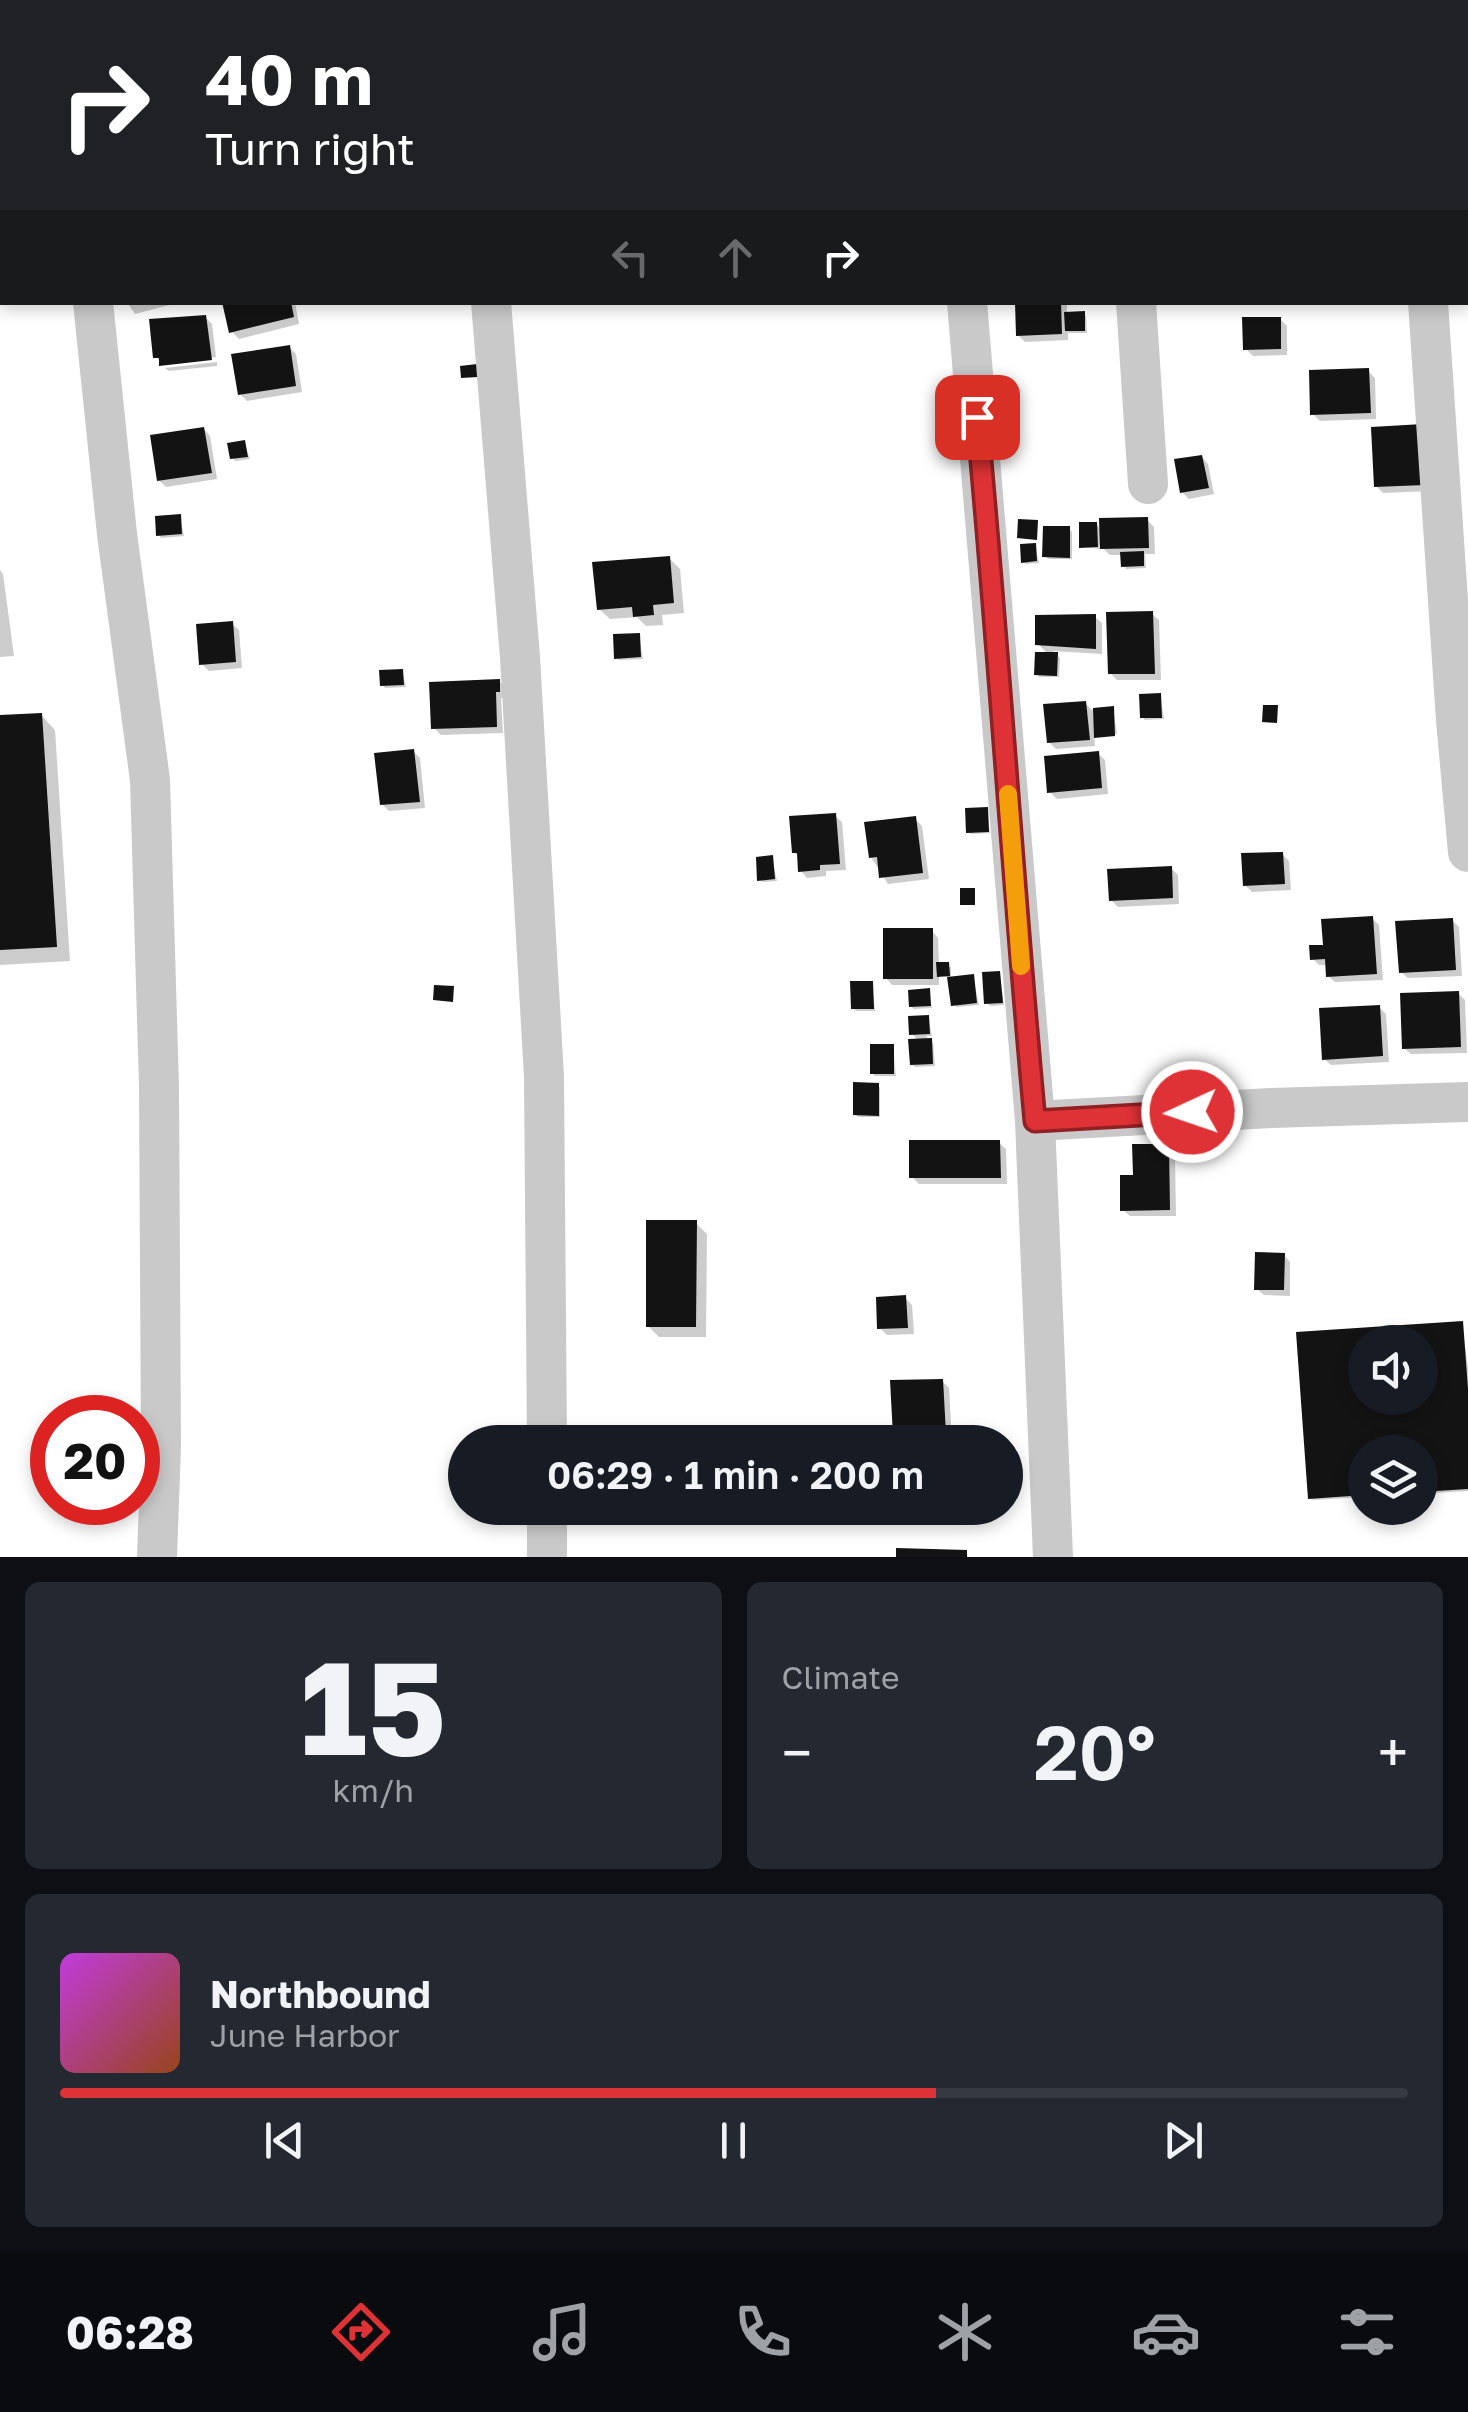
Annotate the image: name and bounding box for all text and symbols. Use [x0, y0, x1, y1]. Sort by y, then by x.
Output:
text: 40 m [205, 36, 373, 120]
icon: right [40, 40, 170, 170]
text: Turn right [205, 121, 415, 175]
icon: left [603, 230, 658, 285]
icon: ahead [708, 230, 763, 285]
icon: right [813, 230, 868, 285]
pin [935, 375, 1020, 460]
icon: arrive [950, 390, 1005, 445]
position arrow [1140, 1060, 1244, 1164]
map controls [1348, 1325, 1438, 1525]
button: sound [1348, 1325, 1438, 1415]
speed limit sign: 20 [30, 1395, 160, 1525]
button: layers [1348, 1435, 1438, 1525]
text: 06:29 · 1 min · 200 m [547, 1452, 924, 1497]
text: 15 [300, 1628, 446, 1784]
text: Climate [782, 1658, 900, 1696]
text: 20° [1034, 1706, 1156, 1797]
text: − [782, 1719, 812, 1785]
text: + [1378, 1719, 1408, 1785]
text: km/h [333, 1771, 414, 1809]
text: Northbound [210, 1971, 431, 2016]
text: June Harbor [210, 2016, 400, 2054]
icon: previous [257, 2113, 312, 2168]
icon: pause [706, 2113, 761, 2168]
icon: next [1156, 2113, 1211, 2168]
icon: directions [326, 2297, 396, 2367]
icon: music [527, 2297, 597, 2367]
icon: phone [728, 2297, 798, 2367]
icon: climate [930, 2297, 1000, 2367]
icon: car [1131, 2297, 1201, 2367]
icon: filters [1332, 2297, 1402, 2367]
text: 06:28 [66, 2305, 194, 2359]

